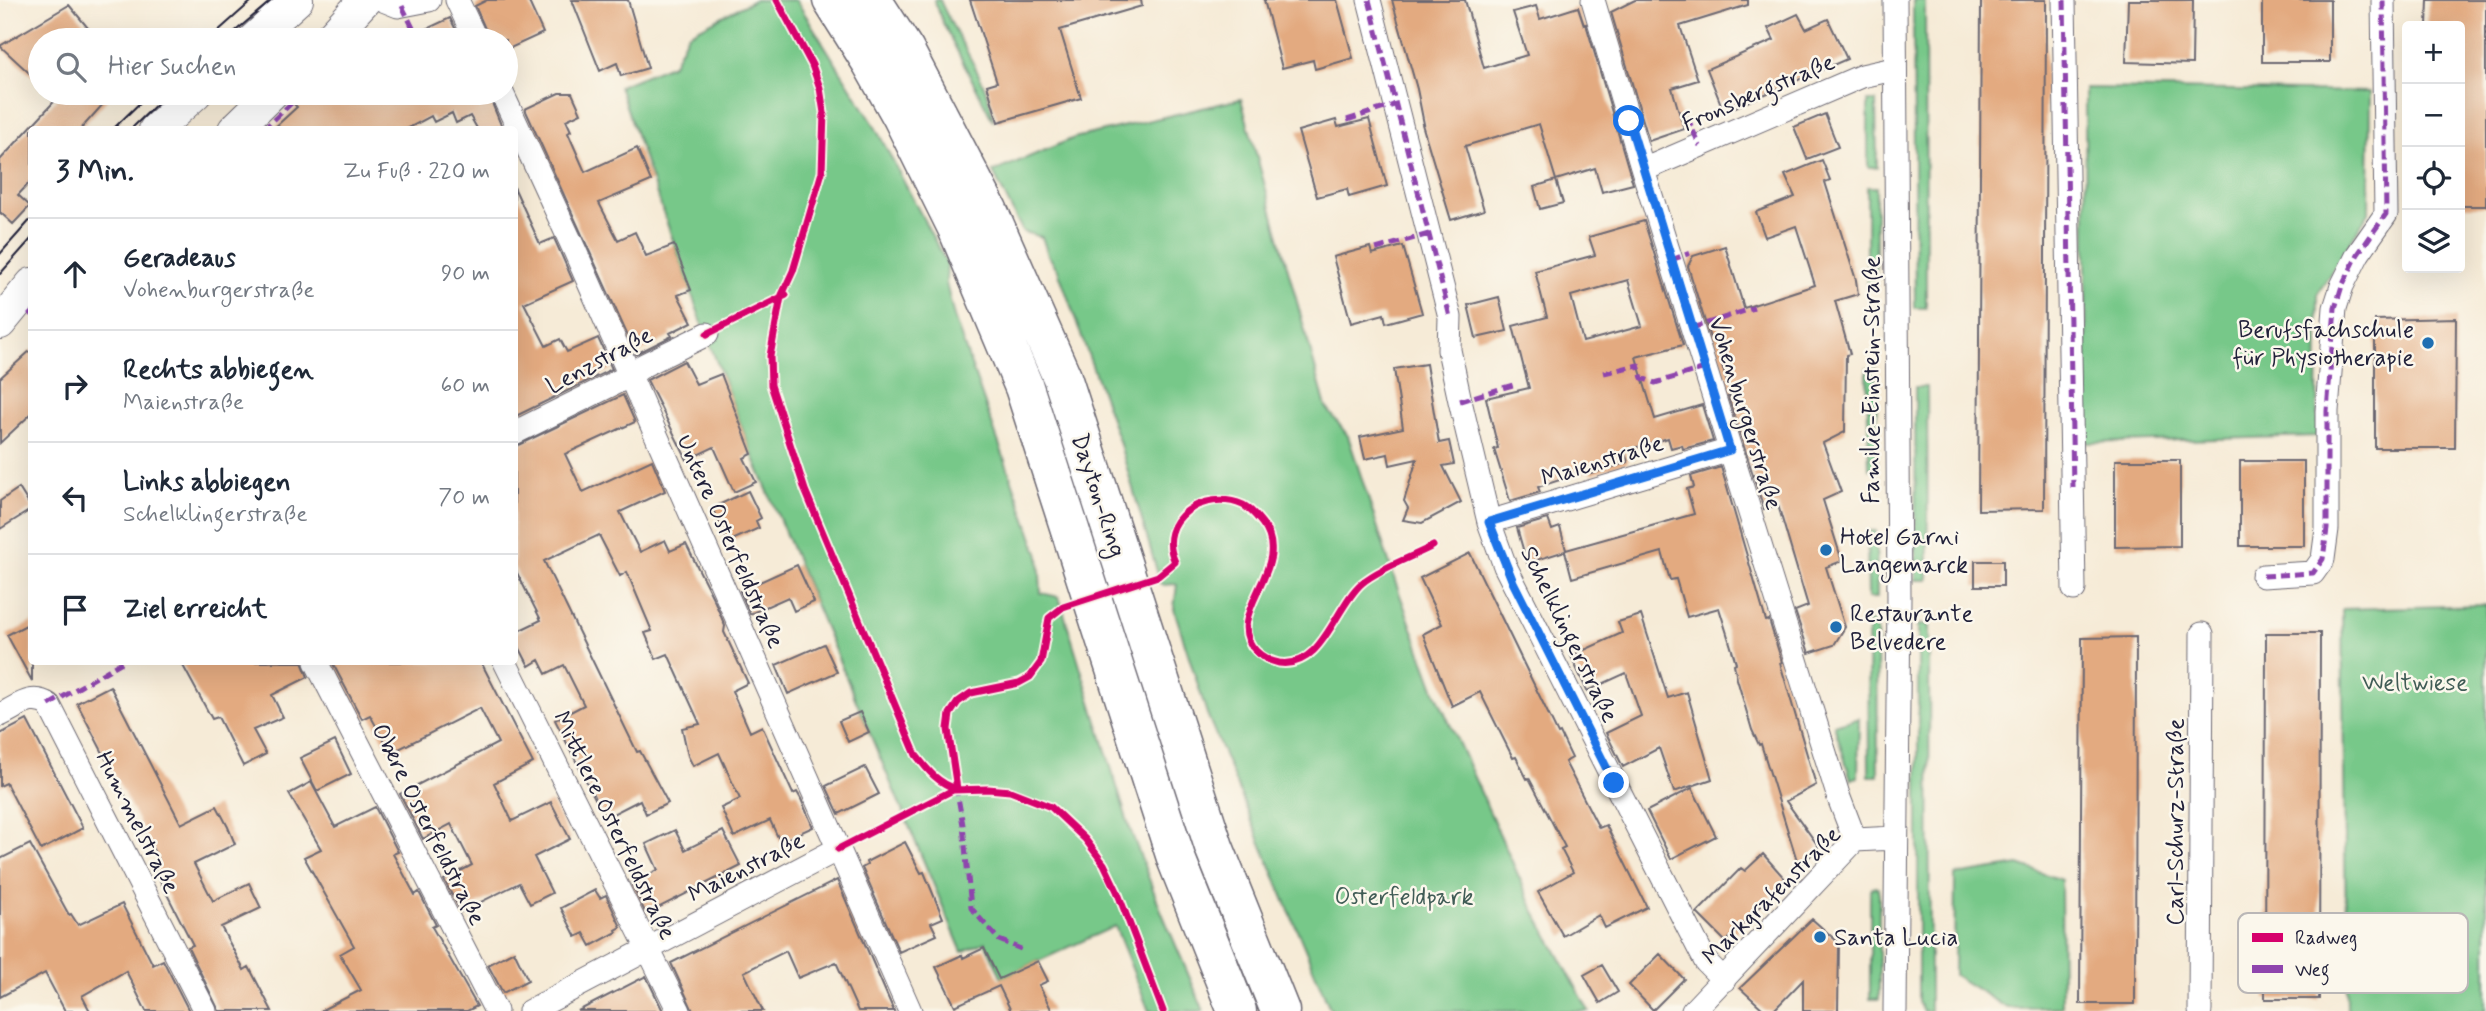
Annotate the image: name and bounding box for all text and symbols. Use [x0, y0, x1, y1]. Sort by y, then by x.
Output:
map controls [2402, 21, 2465, 273]
button: + [2402, 21, 2465, 84]
search box [28, 28, 518, 105]
street label: Fronsbergstraße [1677, 47, 1841, 142]
icon: search [52, 48, 90, 86]
text: Hier suchen [108, 50, 236, 84]
button: − [2402, 84, 2465, 147]
route start [1613, 105, 1644, 136]
button: locate [2402, 147, 2465, 210]
text: 3 Min. [56, 152, 134, 191]
text: Zu Fuß · 220 m [343, 157, 490, 187]
button: layers [2402, 210, 2465, 273]
text: Geradeaus [123, 242, 236, 276]
icon: ahead [56, 255, 94, 293]
street label: Familie-Einstein-Straße [1857, 256, 1888, 504]
text: 90 m [441, 259, 490, 289]
text: Vohenburgerstraße [123, 276, 315, 306]
street label: Vohenburgerstraße [1699, 313, 1789, 514]
place label: Berufsfachschule für Physiotherapie [2233, 315, 2414, 374]
street label: Lenzstraße [541, 320, 658, 402]
marker: Berufsfachschule für Physiotherapie [2420, 335, 2436, 351]
text: Rechts abbiegen [123, 354, 314, 388]
icon: right [56, 367, 94, 405]
text: 60 m [441, 371, 490, 401]
text: Maienstraße [123, 388, 244, 418]
street label: Maienstraße [1537, 428, 1668, 495]
street label: Untere Osterfeldstraße [669, 430, 791, 654]
street label: Dayton-Ring [1061, 430, 1132, 562]
text: Links abbiegen [123, 466, 291, 500]
icon: left [56, 479, 94, 517]
text: 70 m [438, 483, 490, 513]
text: Schelklingerstraße [123, 500, 307, 530]
place label: Hotel Garni Langemarck [1840, 522, 1968, 583]
street label: Schelklingerstraße [1510, 541, 1625, 729]
marker: Hotel Garni Langemarck [1818, 542, 1834, 558]
icon: arrive [56, 591, 94, 629]
text: Ziel erreicht [123, 593, 267, 627]
place label: Restaurante Belvedere [1850, 599, 1974, 658]
marker: Restaurante Belvedere [1828, 619, 1844, 635]
park label: Weltwiese [2362, 668, 2468, 699]
street label: Mittlere Osterfeldstraße [545, 706, 683, 945]
street label: Carl-Schurz-Straße [2161, 718, 2192, 926]
street label: Obere Osterfeldstraße [363, 719, 492, 931]
street label: Hummelstraße [87, 746, 186, 899]
route end [1598, 767, 1629, 798]
street label: Markgrafenstraße [1696, 820, 1848, 972]
street label: Maienstraße [683, 826, 810, 911]
park label: Osterfeldpark [1334, 882, 1474, 913]
legend [2238, 913, 2468, 993]
place label: Santa Lucia [1834, 923, 1958, 954]
text: Radweg [2295, 926, 2357, 952]
marker: Santa Lucia [1812, 929, 1828, 945]
text: Weg [2295, 958, 2330, 986]

